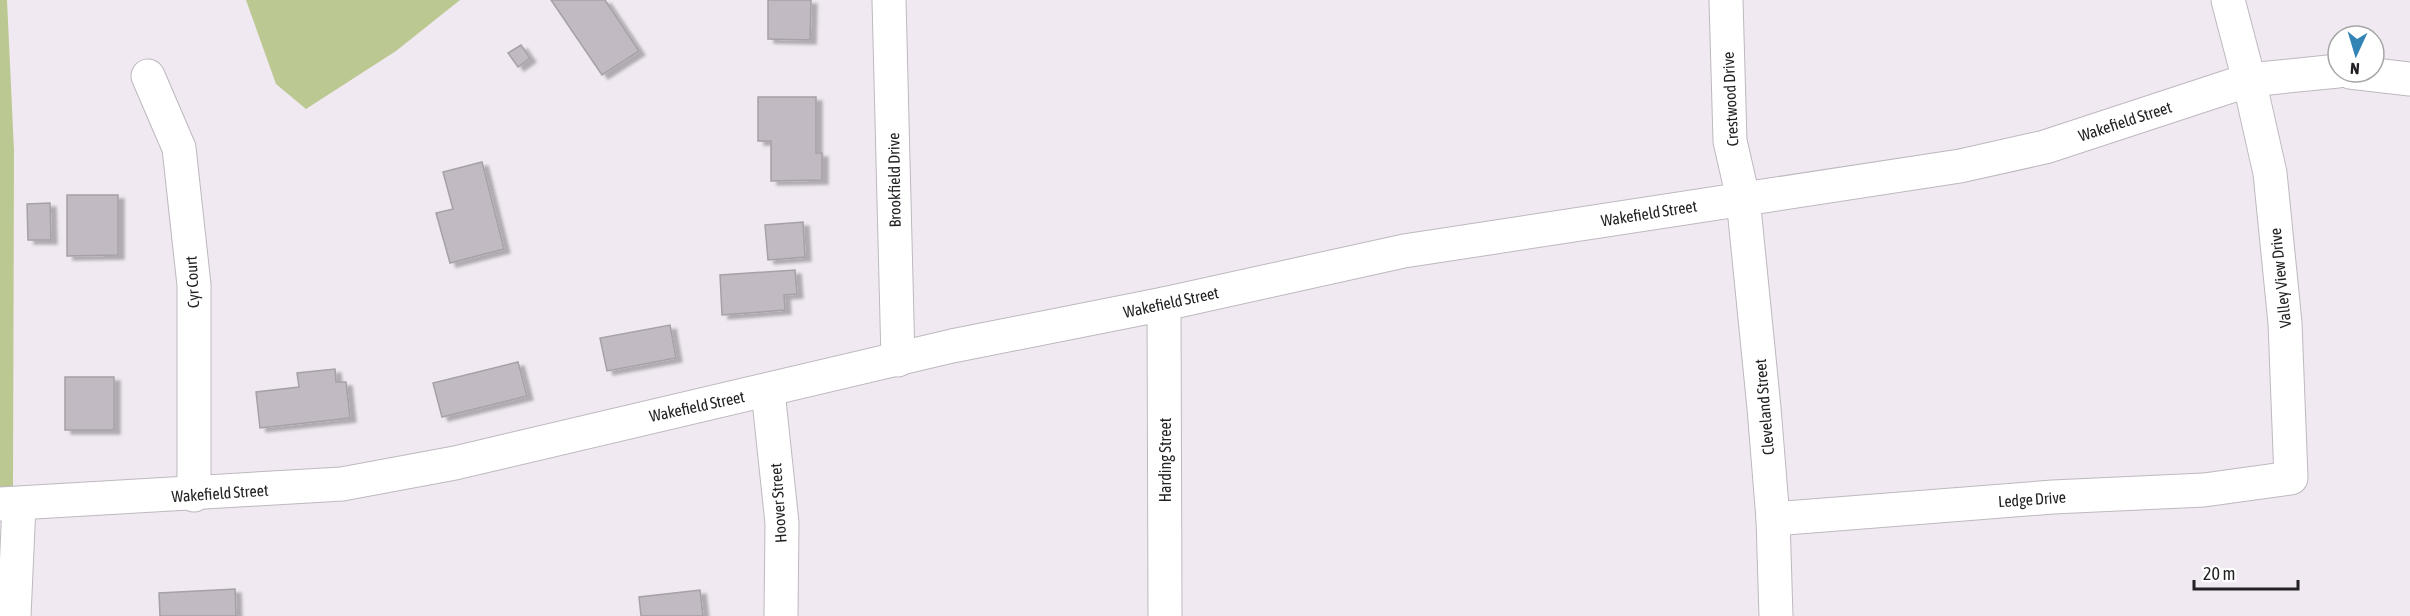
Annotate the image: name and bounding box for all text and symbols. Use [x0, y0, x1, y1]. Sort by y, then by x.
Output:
north arrow [2326, 24, 2386, 84]
street label: Crestwood Drive [1719, 51, 1741, 147]
text: N [2350, 60, 2360, 78]
street label: Wakefield Street [2076, 97, 2174, 145]
street label: Brookfield Drive [884, 133, 904, 227]
street label: Wakefield Street [1600, 196, 1699, 229]
street label: Valley View Drive [2266, 227, 2295, 329]
street label: Cyr Court [182, 255, 203, 309]
street label: Wakefield Street [1122, 283, 1221, 321]
street label: Cleveland Street [1751, 358, 1777, 456]
street label: Wakefield Street [648, 387, 747, 425]
street label: Harding Street [1156, 417, 1175, 502]
street label: Hoover Street [766, 462, 790, 543]
street label: Wakefield Street [171, 481, 269, 505]
street label: Ledge Drive [1997, 488, 2067, 511]
scale bar [2194, 553, 2298, 591]
text: 20 m [2203, 563, 2235, 584]

